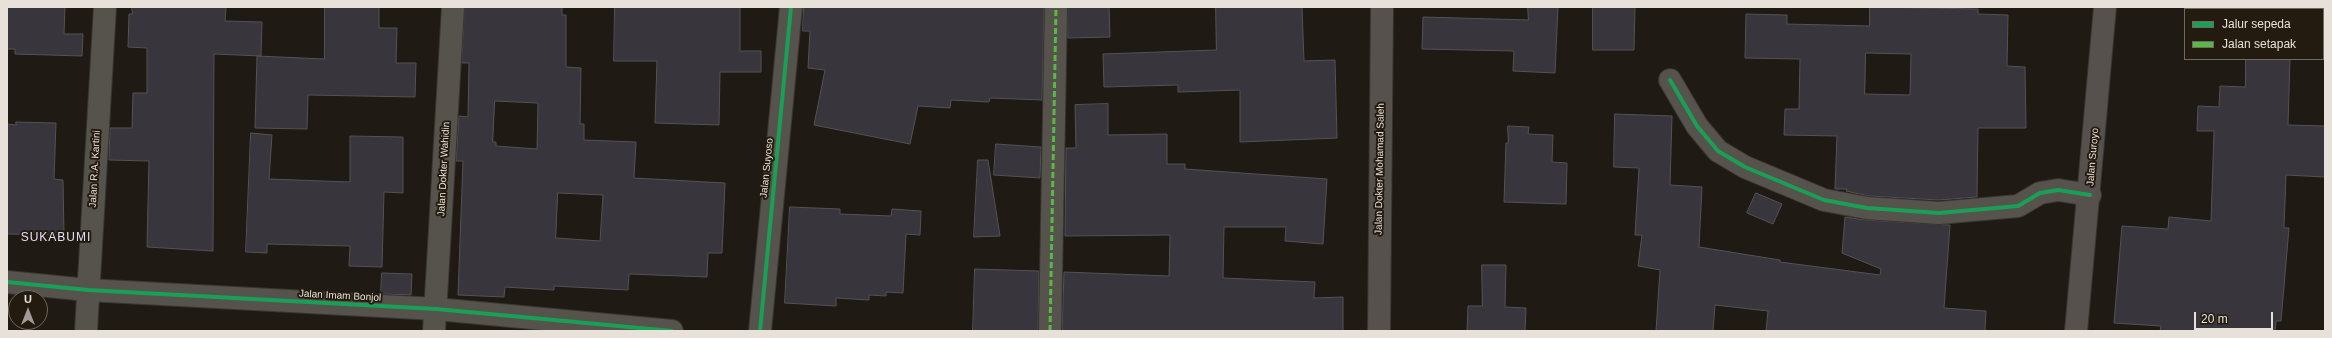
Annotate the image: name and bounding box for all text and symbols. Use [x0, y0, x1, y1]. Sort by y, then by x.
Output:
legend [2184, 8, 2324, 60]
text: Jalur sepeda [2222, 17, 2291, 31]
text: Jalan setapak [2222, 37, 2296, 51]
street label: Jalan Dokter Mohamad Saleh [1373, 103, 1387, 235]
street label: Jalan Dokter Wahidin [436, 121, 452, 217]
street label: Jalan Suroyo [2084, 127, 2102, 187]
street label: Jalan R.A. Kartini [87, 130, 103, 208]
street label: Jalan Suyoso [758, 138, 776, 198]
district label: SUKABUMI [21, 231, 91, 245]
street label: Jalan Imam Bonjol [299, 288, 381, 304]
north arrow [8, 290, 48, 330]
text: U [24, 293, 32, 305]
scale bar [2196, 304, 2275, 330]
text: 20 m [2201, 312, 2228, 326]

